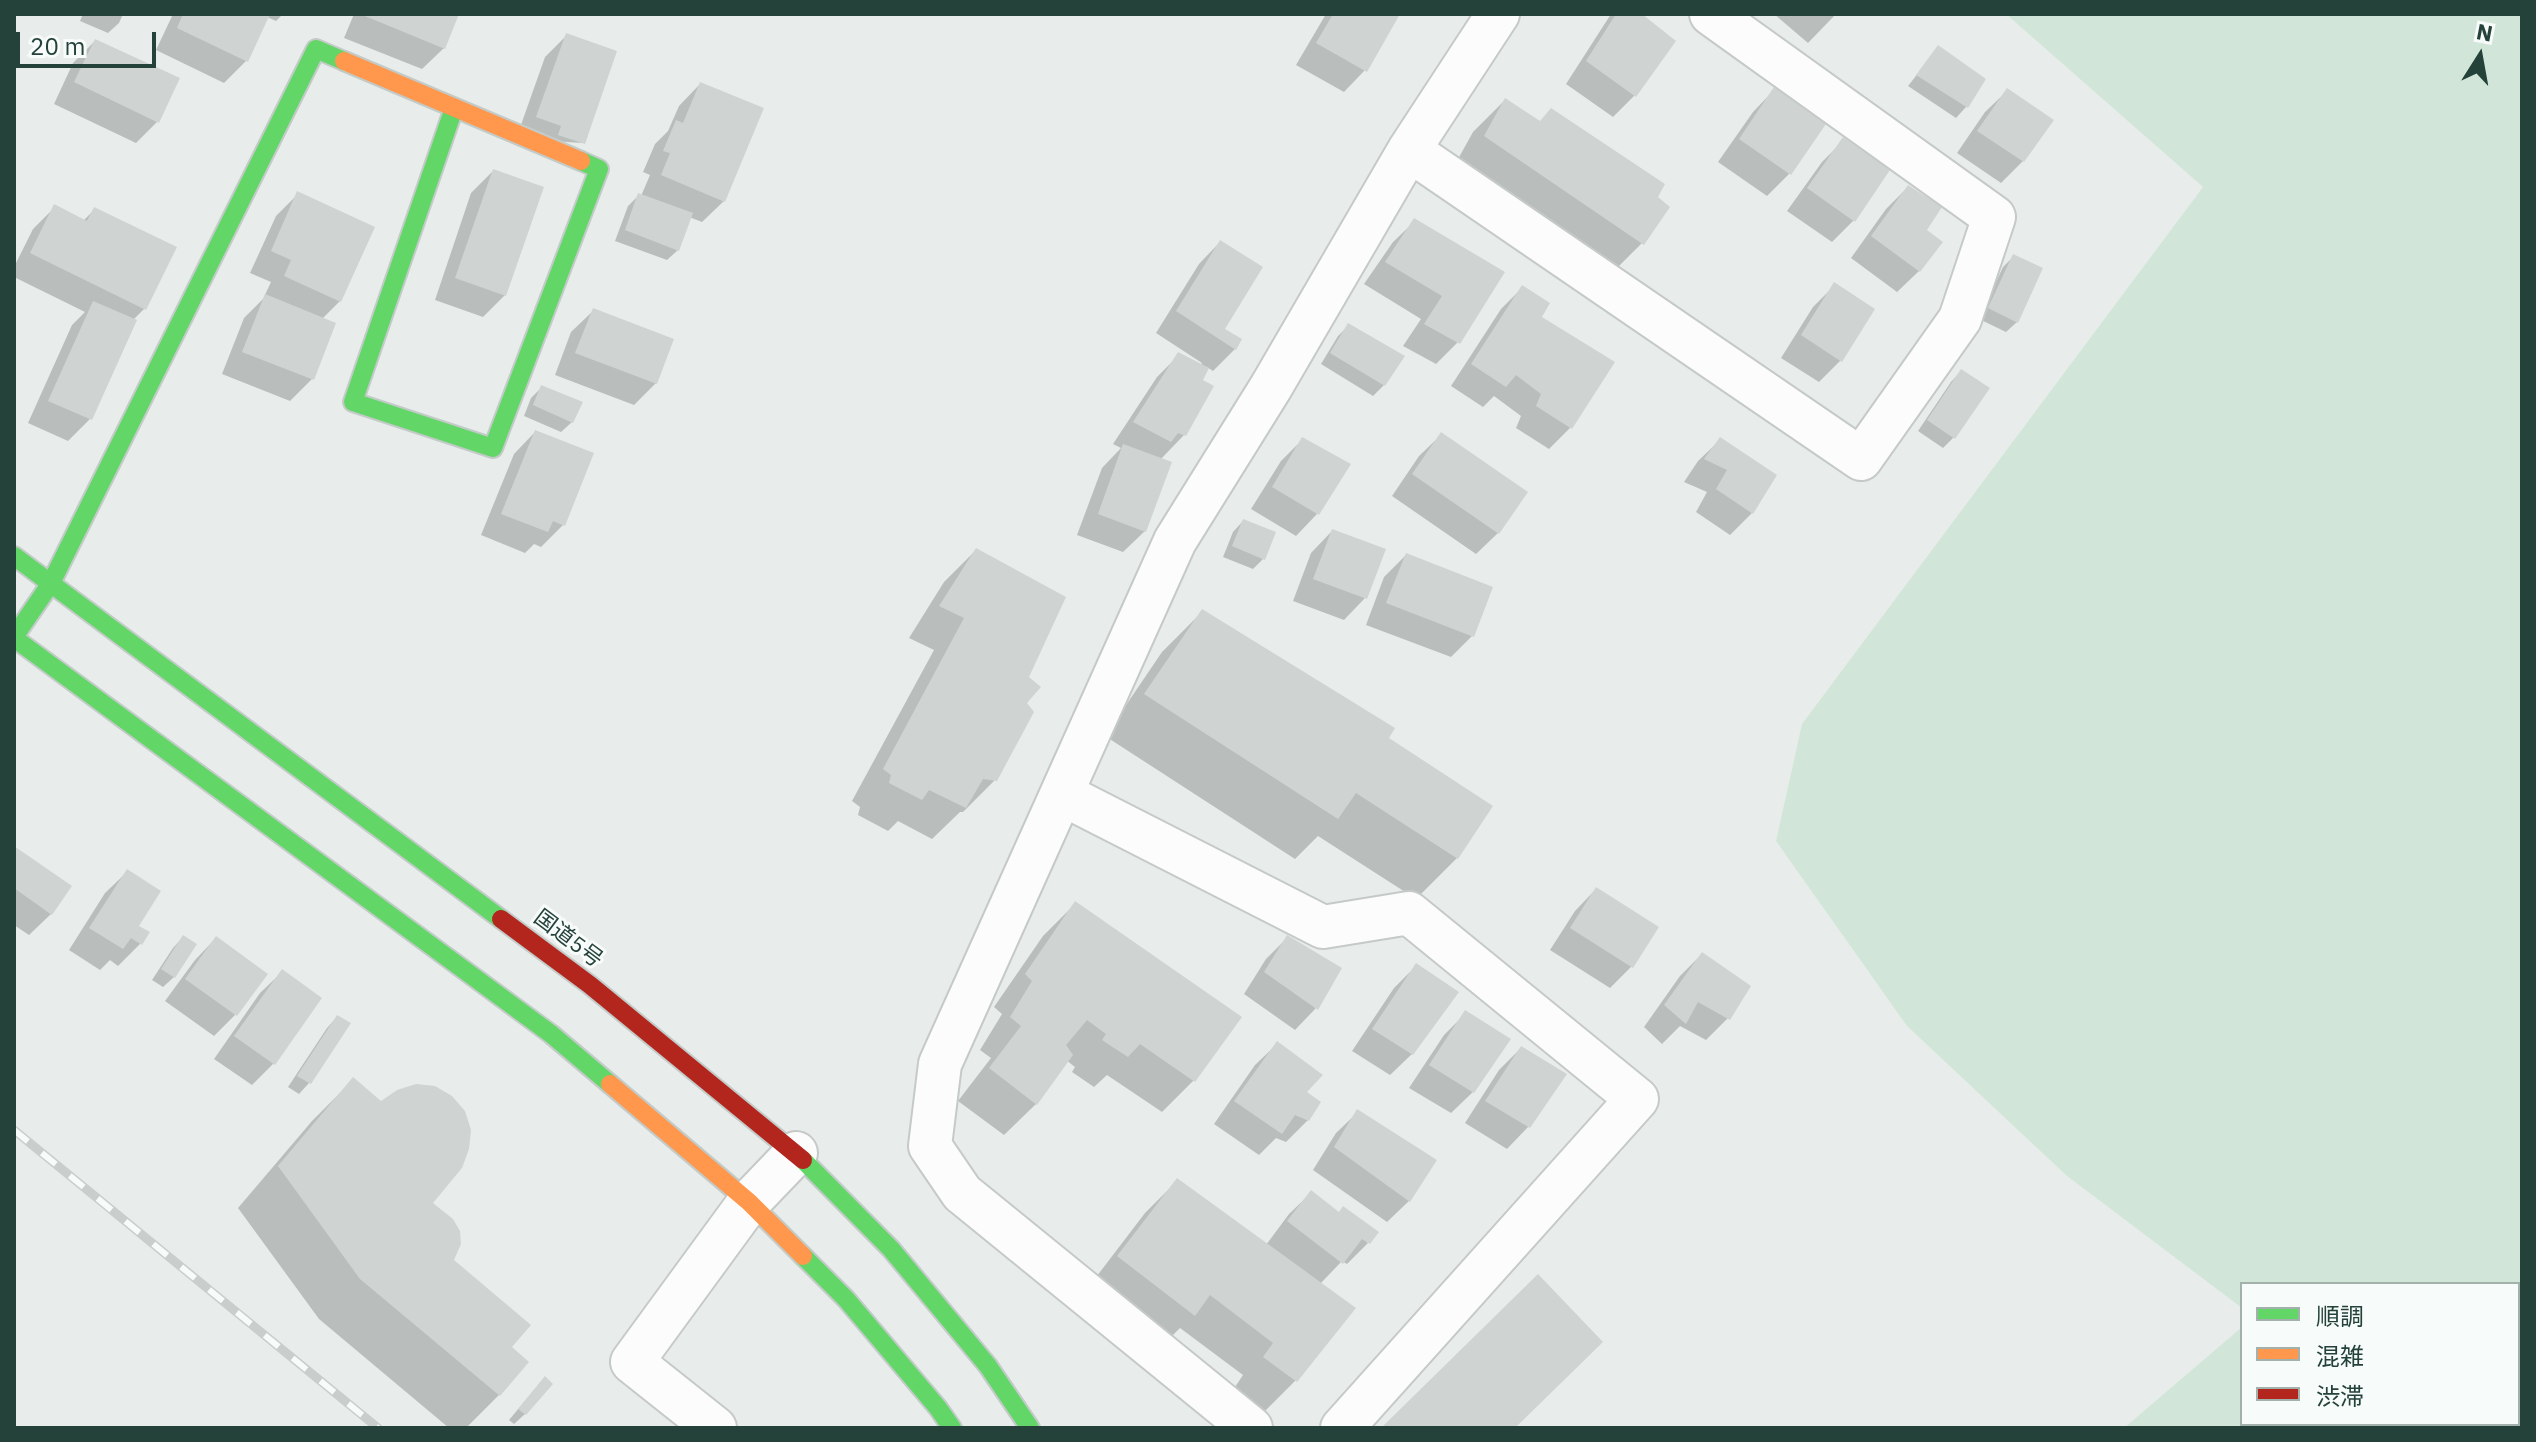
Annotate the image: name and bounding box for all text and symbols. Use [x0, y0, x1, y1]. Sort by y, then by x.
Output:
scale bar [20, 16, 160, 66]
north arrow [2440, 16, 2520, 96]
text: N [2474, 16, 2495, 48]
text: 20 m [30, 30, 85, 62]
street label: 国道5号 [528, 905, 608, 973]
legend [2240, 1282, 2520, 1426]
text: 順調 [2316, 1300, 2364, 1332]
text: 混雑 [2316, 1340, 2364, 1372]
text: 渋滞 [2316, 1380, 2364, 1412]

